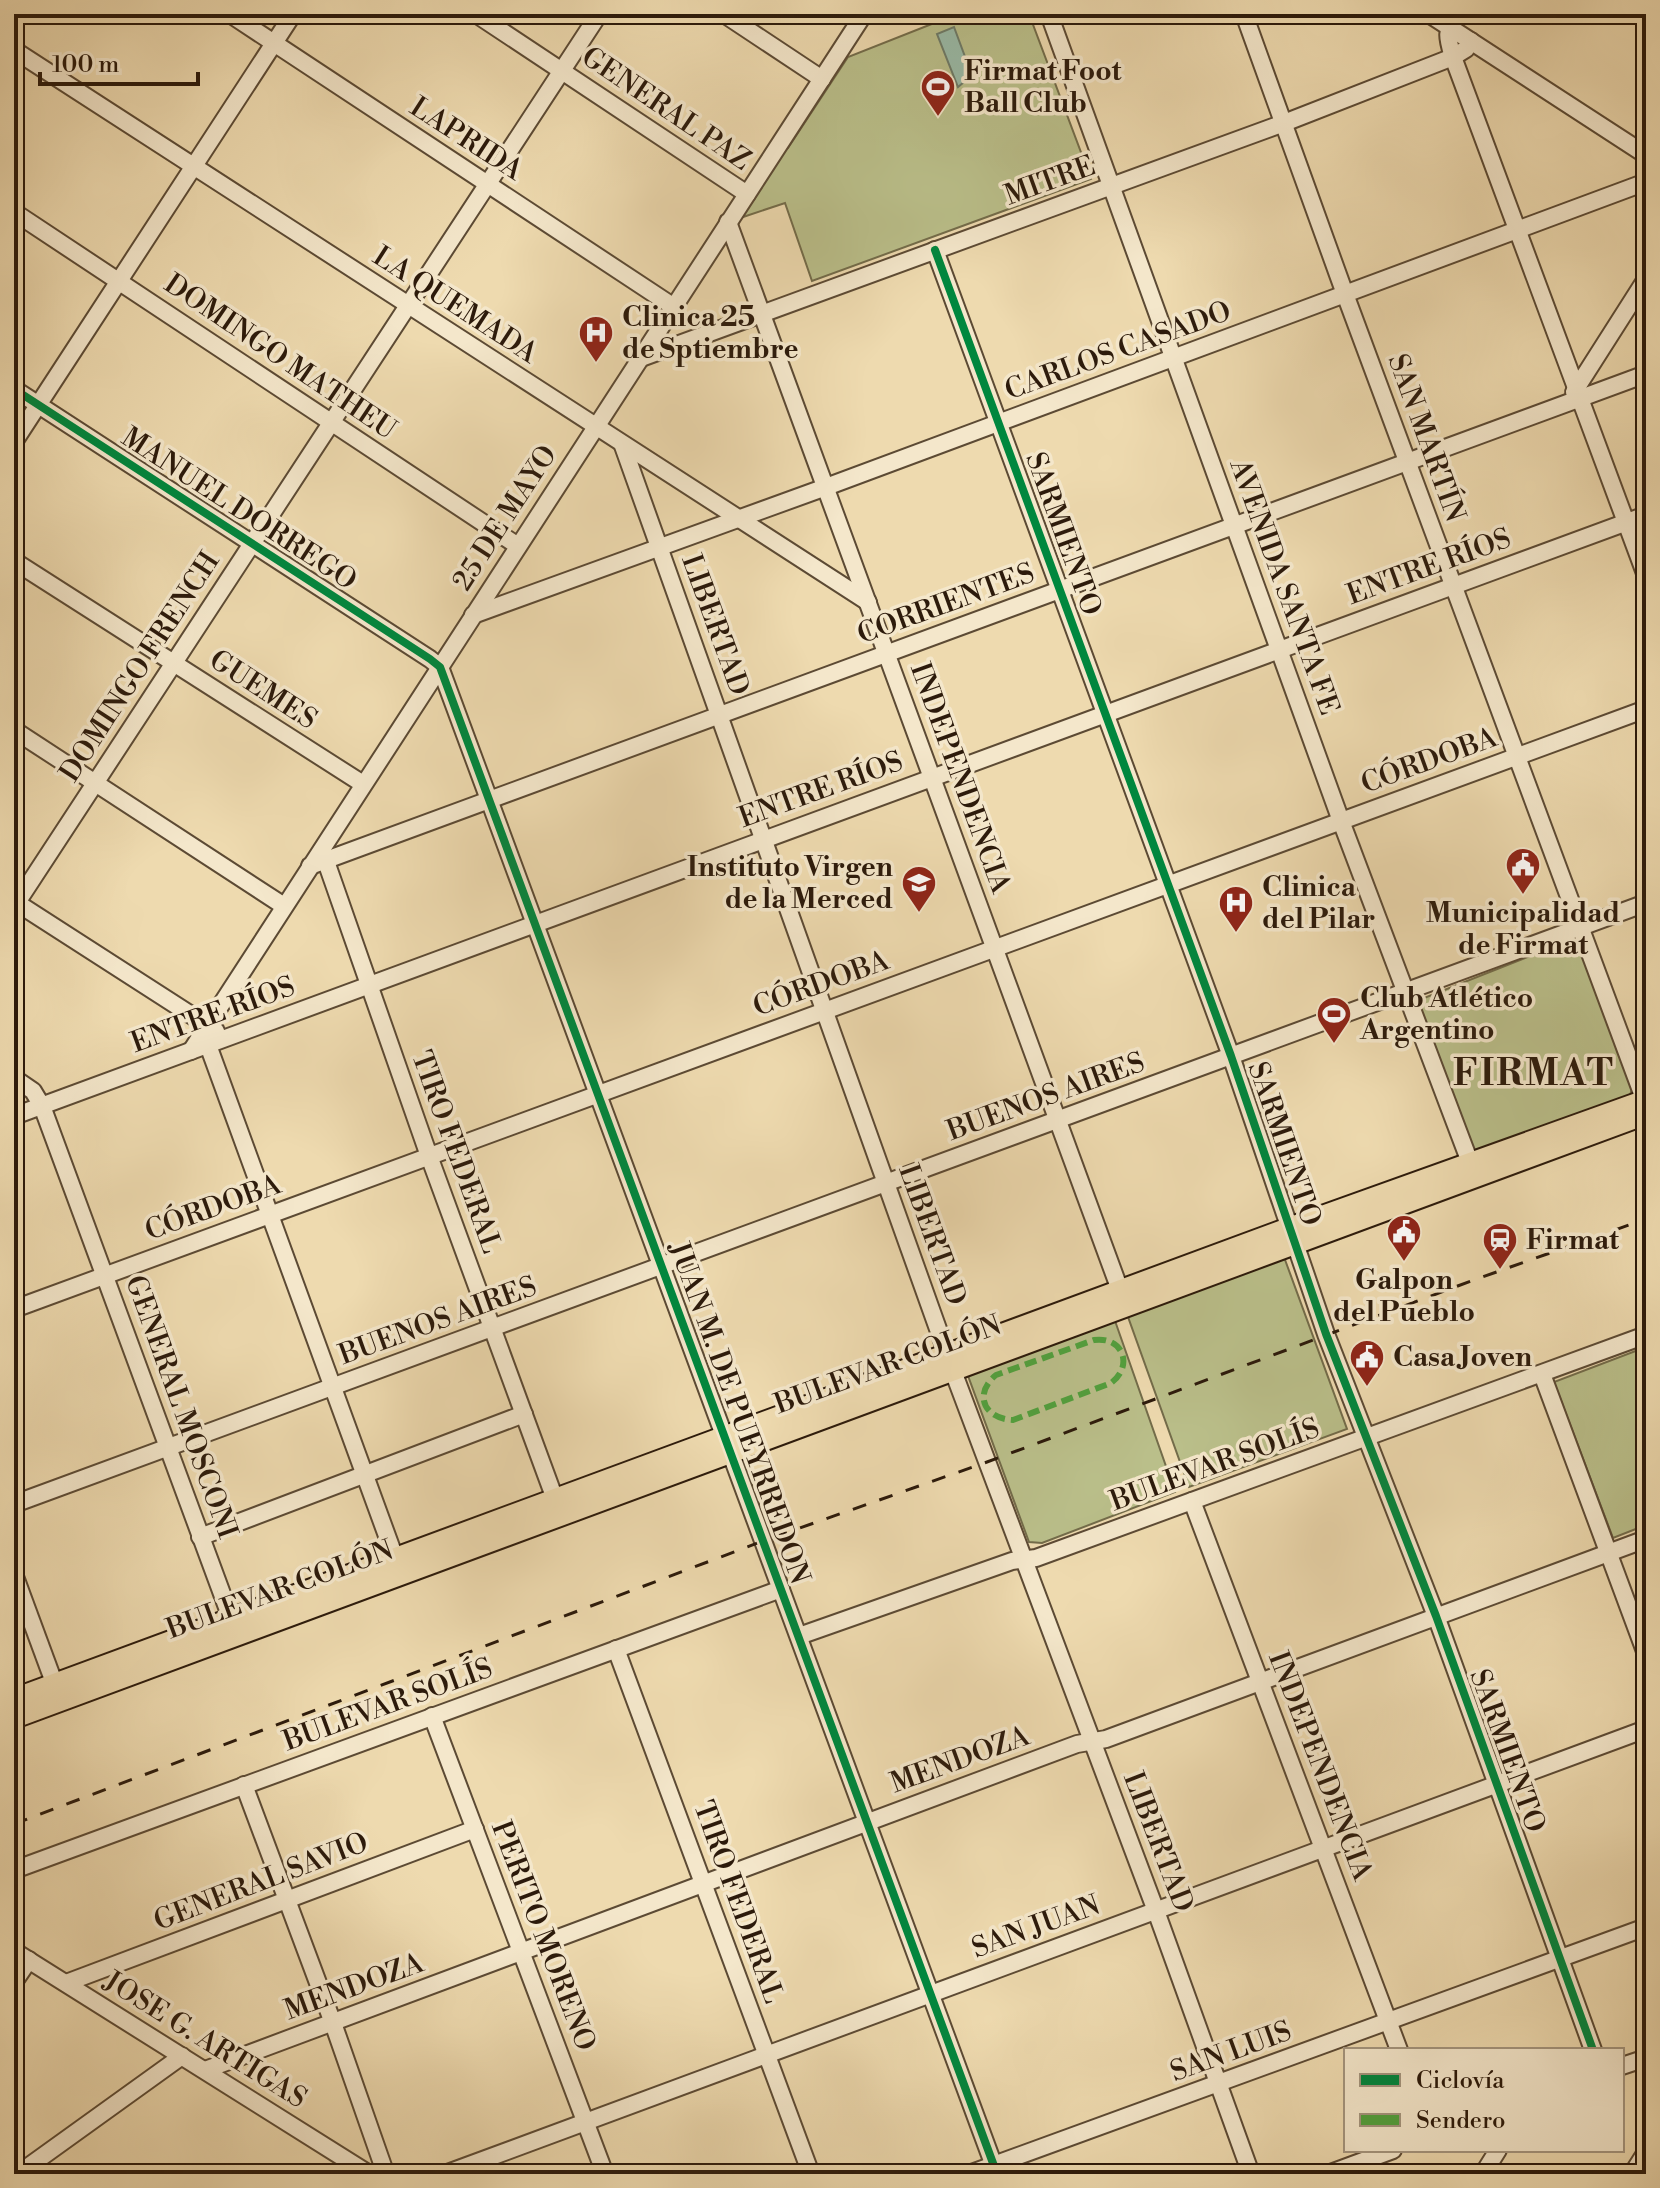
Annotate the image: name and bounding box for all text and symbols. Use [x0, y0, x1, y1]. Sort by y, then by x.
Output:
scale bar [40, 36, 198, 86]
street label: GENERAL PAZ [575, 40, 757, 178]
text: 100 m [52, 50, 119, 80]
place label: Firmat Foot Ball Club [964, 54, 1123, 121]
sports icon: Firmat Foot Ball Club [919, 68, 957, 118]
street label: LAPRIDA [403, 90, 530, 189]
street label: MITRE [1000, 149, 1100, 213]
street label: LA QUEMADA [366, 239, 544, 372]
street label: DOMINGO MATHEU [157, 266, 403, 448]
street label: CARLOS CASADO [1000, 294, 1236, 408]
place label: Clinica 25 de Sptiembre [622, 300, 799, 367]
hospital icon: Clinica 25 de Sptiembre [577, 314, 615, 364]
street label: SAN MARTÍN [1379, 349, 1474, 527]
street label: MANUEL DORREGO [115, 420, 363, 598]
street label: 25 DE MAYO [445, 439, 565, 597]
street label: SARMIENTO [1017, 447, 1109, 621]
street label: AVENIDA SANTA FE [1221, 453, 1347, 720]
street label: ENTRE RÍOS [1341, 519, 1516, 613]
street label: DOMINGO FRENCH [53, 545, 228, 789]
street label: LIBERTAD [673, 550, 757, 700]
street label: CORRIENTES [853, 556, 1039, 652]
street label: GUEMES [203, 642, 323, 738]
street label: INDEPENDENCIA [902, 658, 1018, 899]
street label: CÓRDOBA [1356, 718, 1503, 802]
street label: ENTRE RÍOS [733, 742, 908, 836]
public building icon: Municipalidad de Firmat [1504, 846, 1542, 896]
place label: Instituto Virgen de la Merced [687, 850, 893, 917]
school or university icon: Instituto Virgen de la Merced [900, 864, 938, 914]
place label: Clinica del Pilar [1262, 870, 1375, 937]
hospital icon: Clinica del Pilar [1217, 884, 1255, 934]
place label: Municipalidad de Firmat [1426, 896, 1620, 963]
street label: CÓRDOBA [748, 941, 895, 1025]
street label: ENTRE RÍOS [125, 967, 300, 1061]
place label: Club Atlético Argentino [1359, 981, 1533, 1048]
sports icon: Club Atlético Argentino [1315, 995, 1353, 1045]
street label: BUENOS AIRES [941, 1045, 1150, 1149]
street label: TIRO FEDERAL [403, 1046, 509, 1258]
district label: FIRMAT [1453, 1052, 1615, 1097]
street label: SARMIENTO [1240, 1057, 1328, 1231]
street label: LIBERTAD [890, 1160, 974, 1310]
street label: CÓRDOBA [140, 1165, 287, 1249]
public building icon: Galpon del Pueblo [1385, 1213, 1423, 1263]
station icon: Firmat [1481, 1221, 1519, 1271]
place label: Firmat [1526, 1223, 1620, 1258]
street label: JUAN M. DE PUEYRREDON [660, 1236, 817, 1589]
place label: Galpon del Pueblo [1333, 1263, 1475, 1330]
street label: BUENOS AIRES [333, 1269, 542, 1373]
street label: GENERAL MOSCONI [117, 1271, 245, 1544]
street label: BULEVAR COLÓN [768, 1306, 1006, 1423]
public building icon: Casa Joven [1348, 1338, 1386, 1388]
place label: Casa Joven [1393, 1340, 1532, 1375]
street label: BULEVAR SOLÍS [1104, 1409, 1325, 1519]
street label: BULEVAR COLÓN [160, 1531, 398, 1648]
street label: INDEPENDENCIA [1260, 1647, 1380, 1886]
street label: BULEVAR SOLÍS [277, 1649, 498, 1759]
street label: SARMIENTO [1461, 1664, 1553, 1838]
street label: MENDOZA [886, 1718, 1035, 1801]
street label: LIBERTAD [1115, 1767, 1201, 1917]
street label: TIRO FEDERAL [685, 1796, 791, 2008]
street label: PERITO MORENO [483, 1816, 603, 2056]
street label: GENERAL SAVIO [149, 1825, 373, 1939]
street label: SAN JUAN [967, 1888, 1105, 1966]
street label: MENDOZA [280, 1945, 429, 2028]
street label: JOSE G. ARTIGAS [96, 1963, 313, 2116]
street label: SAN LUIS [1166, 2014, 1296, 2090]
legend [1344, 2048, 1624, 2152]
text: Ciclovía [1416, 2066, 1505, 2096]
text: Sendero [1416, 2106, 1506, 2136]

